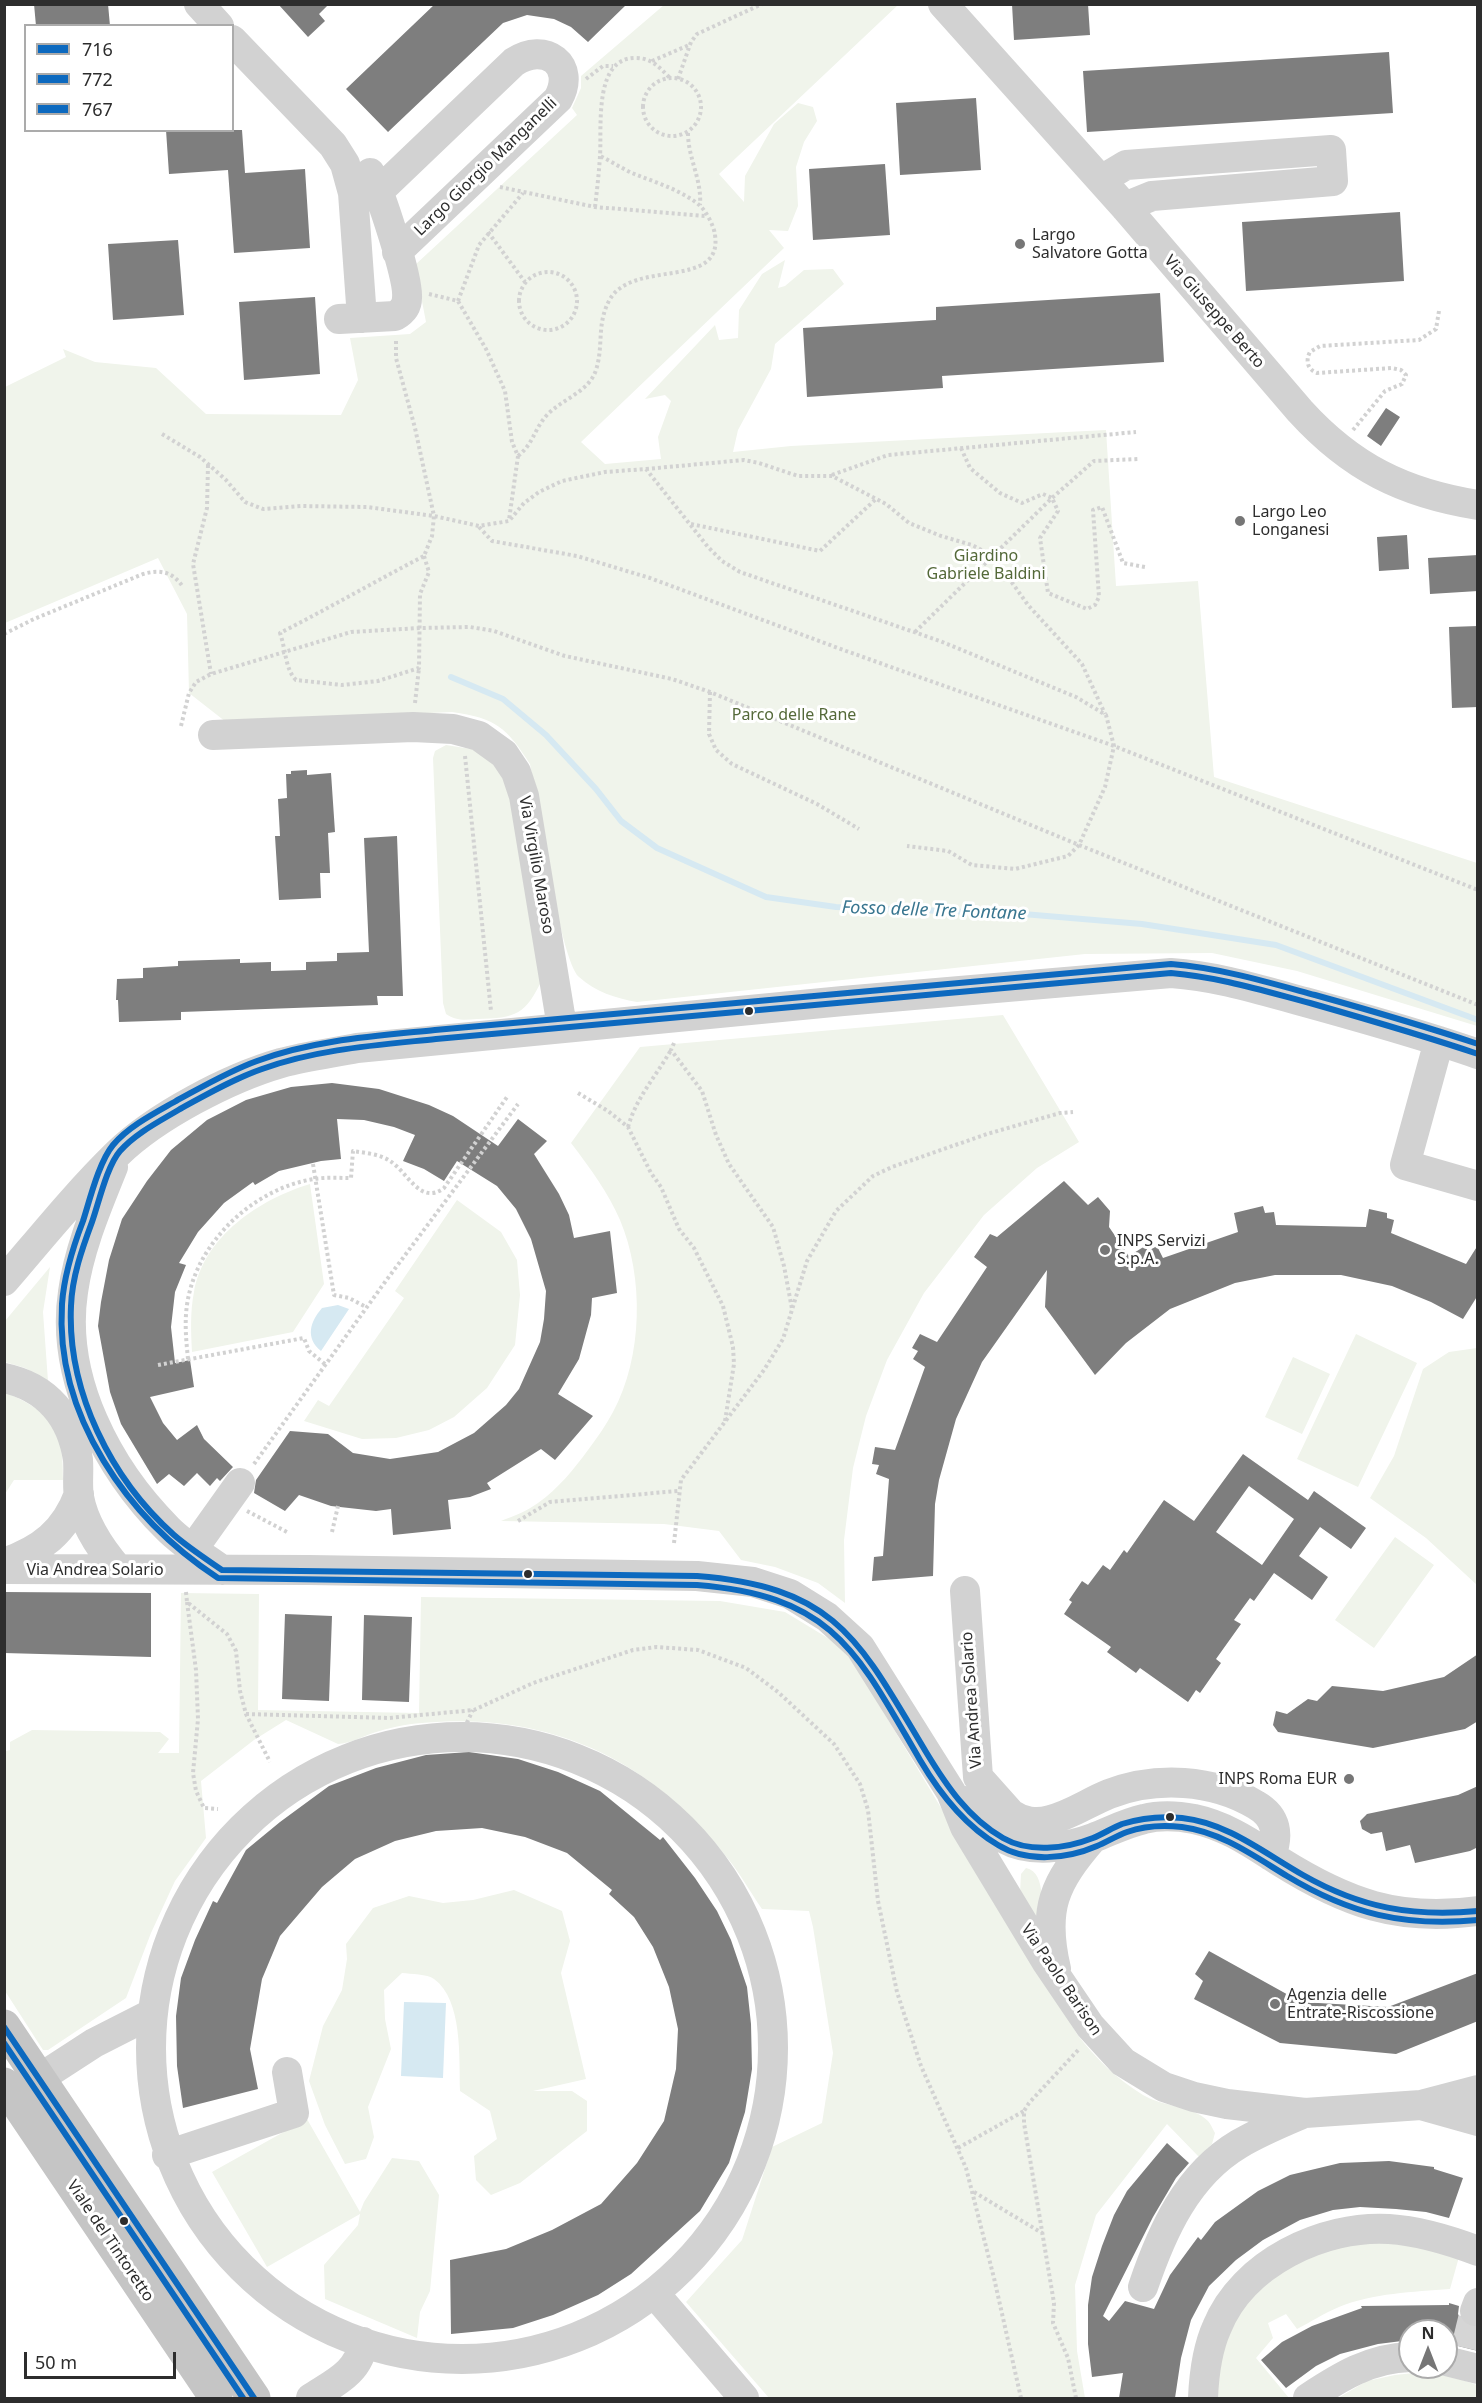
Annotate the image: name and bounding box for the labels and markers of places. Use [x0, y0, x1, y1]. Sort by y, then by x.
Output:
place label: Largo Salvatore Gotta [1032, 225, 1148, 263]
marker: Largo Salvatore Gotta [1013, 237, 1027, 251]
place label: Largo Leo Longanesi [1252, 502, 1329, 540]
marker: Largo Leo Longanesi [1233, 514, 1247, 528]
unlabelled marker [743, 1005, 755, 1017]
place label: INPS Servizi S.p.A. [1117, 1231, 1206, 1269]
marker: INPS Servizi S.p.A. [1098, 1243, 1112, 1257]
unlabelled marker [522, 1568, 534, 1580]
place label: INPS Roma EUR [1219, 1769, 1337, 1789]
marker: INPS Roma EUR [1342, 1772, 1356, 1786]
unlabelled marker [1164, 1811, 1176, 1823]
place label: Agenzia delle Entrate-Riscossione [1287, 1985, 1434, 2023]
marker: Agenzia delle Entrate-Riscossione [1268, 1997, 1282, 2011]
unlabelled marker [118, 2215, 130, 2227]

